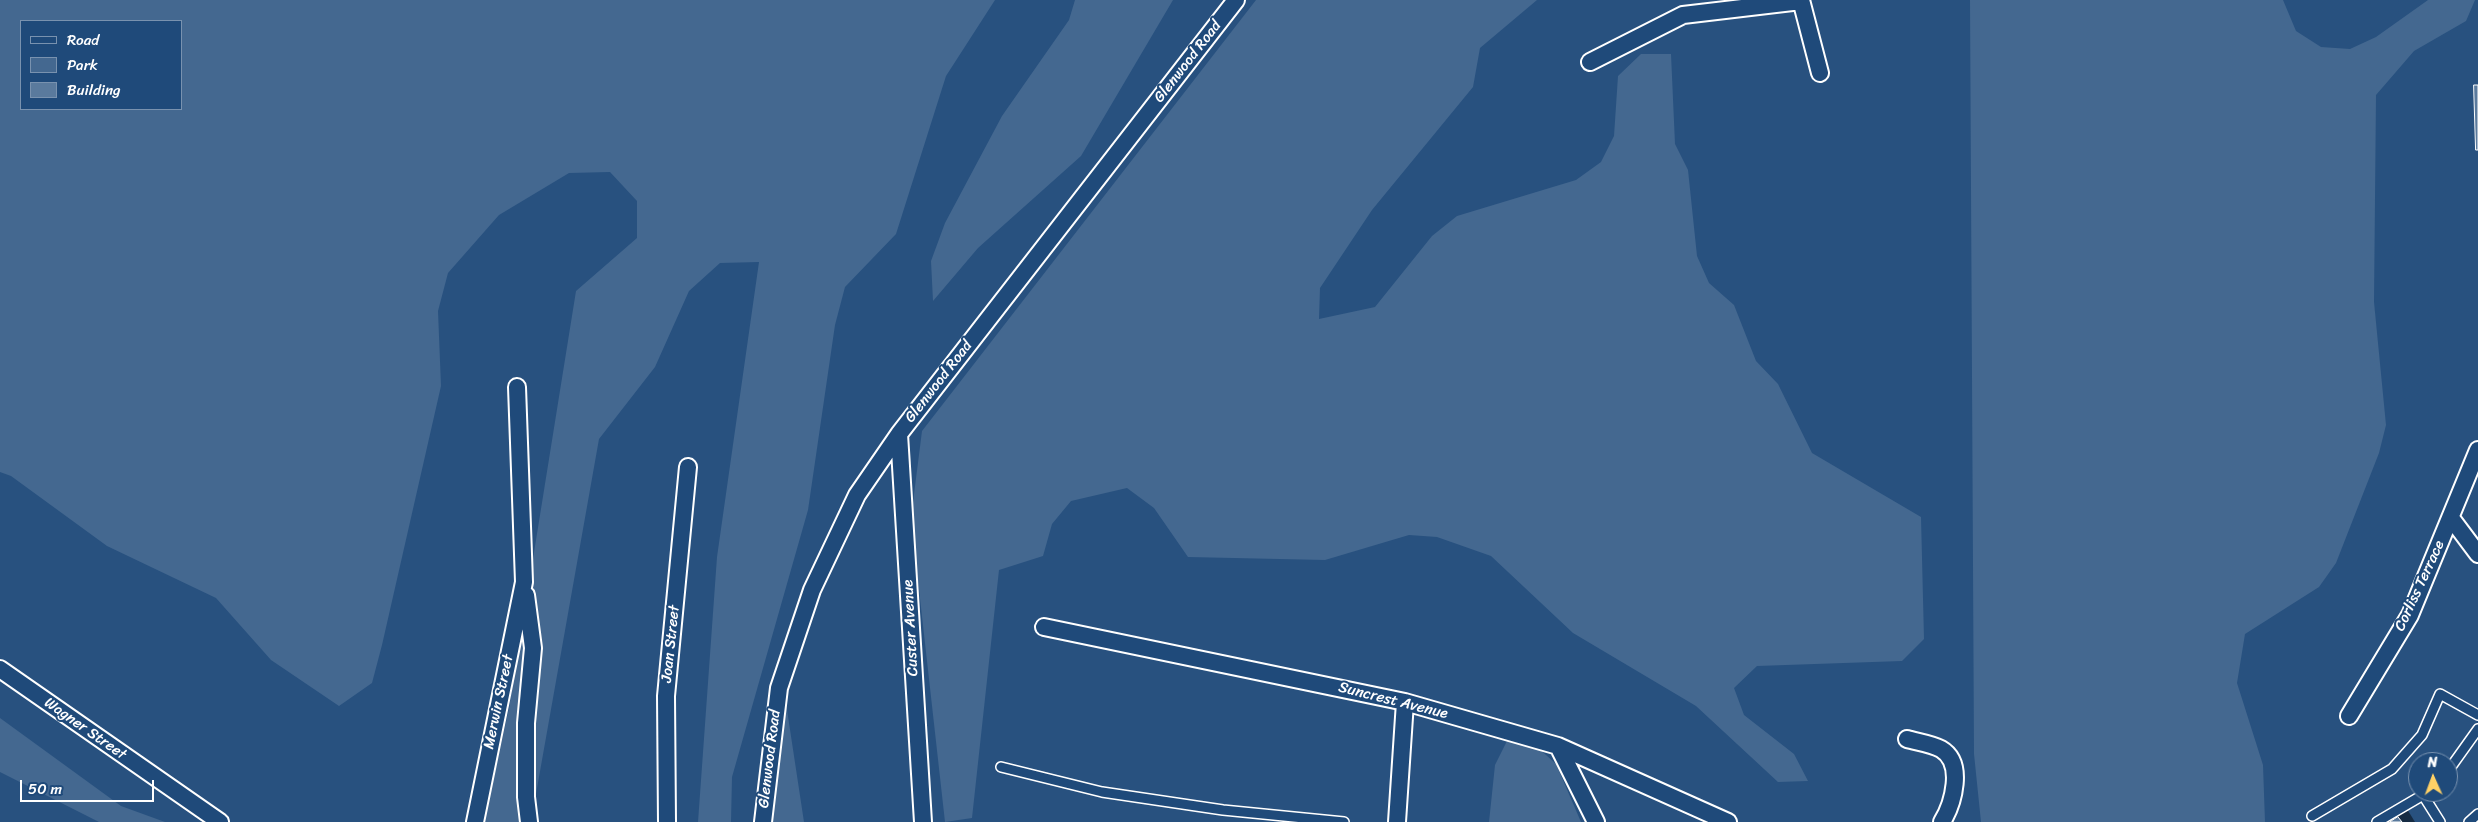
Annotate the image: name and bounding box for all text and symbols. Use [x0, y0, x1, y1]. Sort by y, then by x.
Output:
street label: Glenwood Road [1150, 18, 1226, 106]
legend [20, 20, 182, 110]
text: Road [67, 27, 99, 53]
text: Park [67, 52, 98, 78]
text: Building [67, 77, 121, 103]
street label: Glenwood Road [901, 338, 977, 426]
street label: Corliss Terrace [2391, 538, 2449, 634]
street label: Custer Avenue [899, 579, 923, 677]
street label: Joan Street [658, 604, 684, 684]
street label: Merwin Street [480, 653, 518, 751]
street label: Suncrest Avenue [1336, 679, 1450, 723]
street label: Wagner Street [40, 694, 130, 764]
street label: Glenwood Road [755, 709, 785, 809]
text: N [2427, 750, 2438, 775]
north arrow [2408, 752, 2458, 802]
scale bar [22, 770, 156, 802]
text: 50 m [28, 776, 62, 802]

